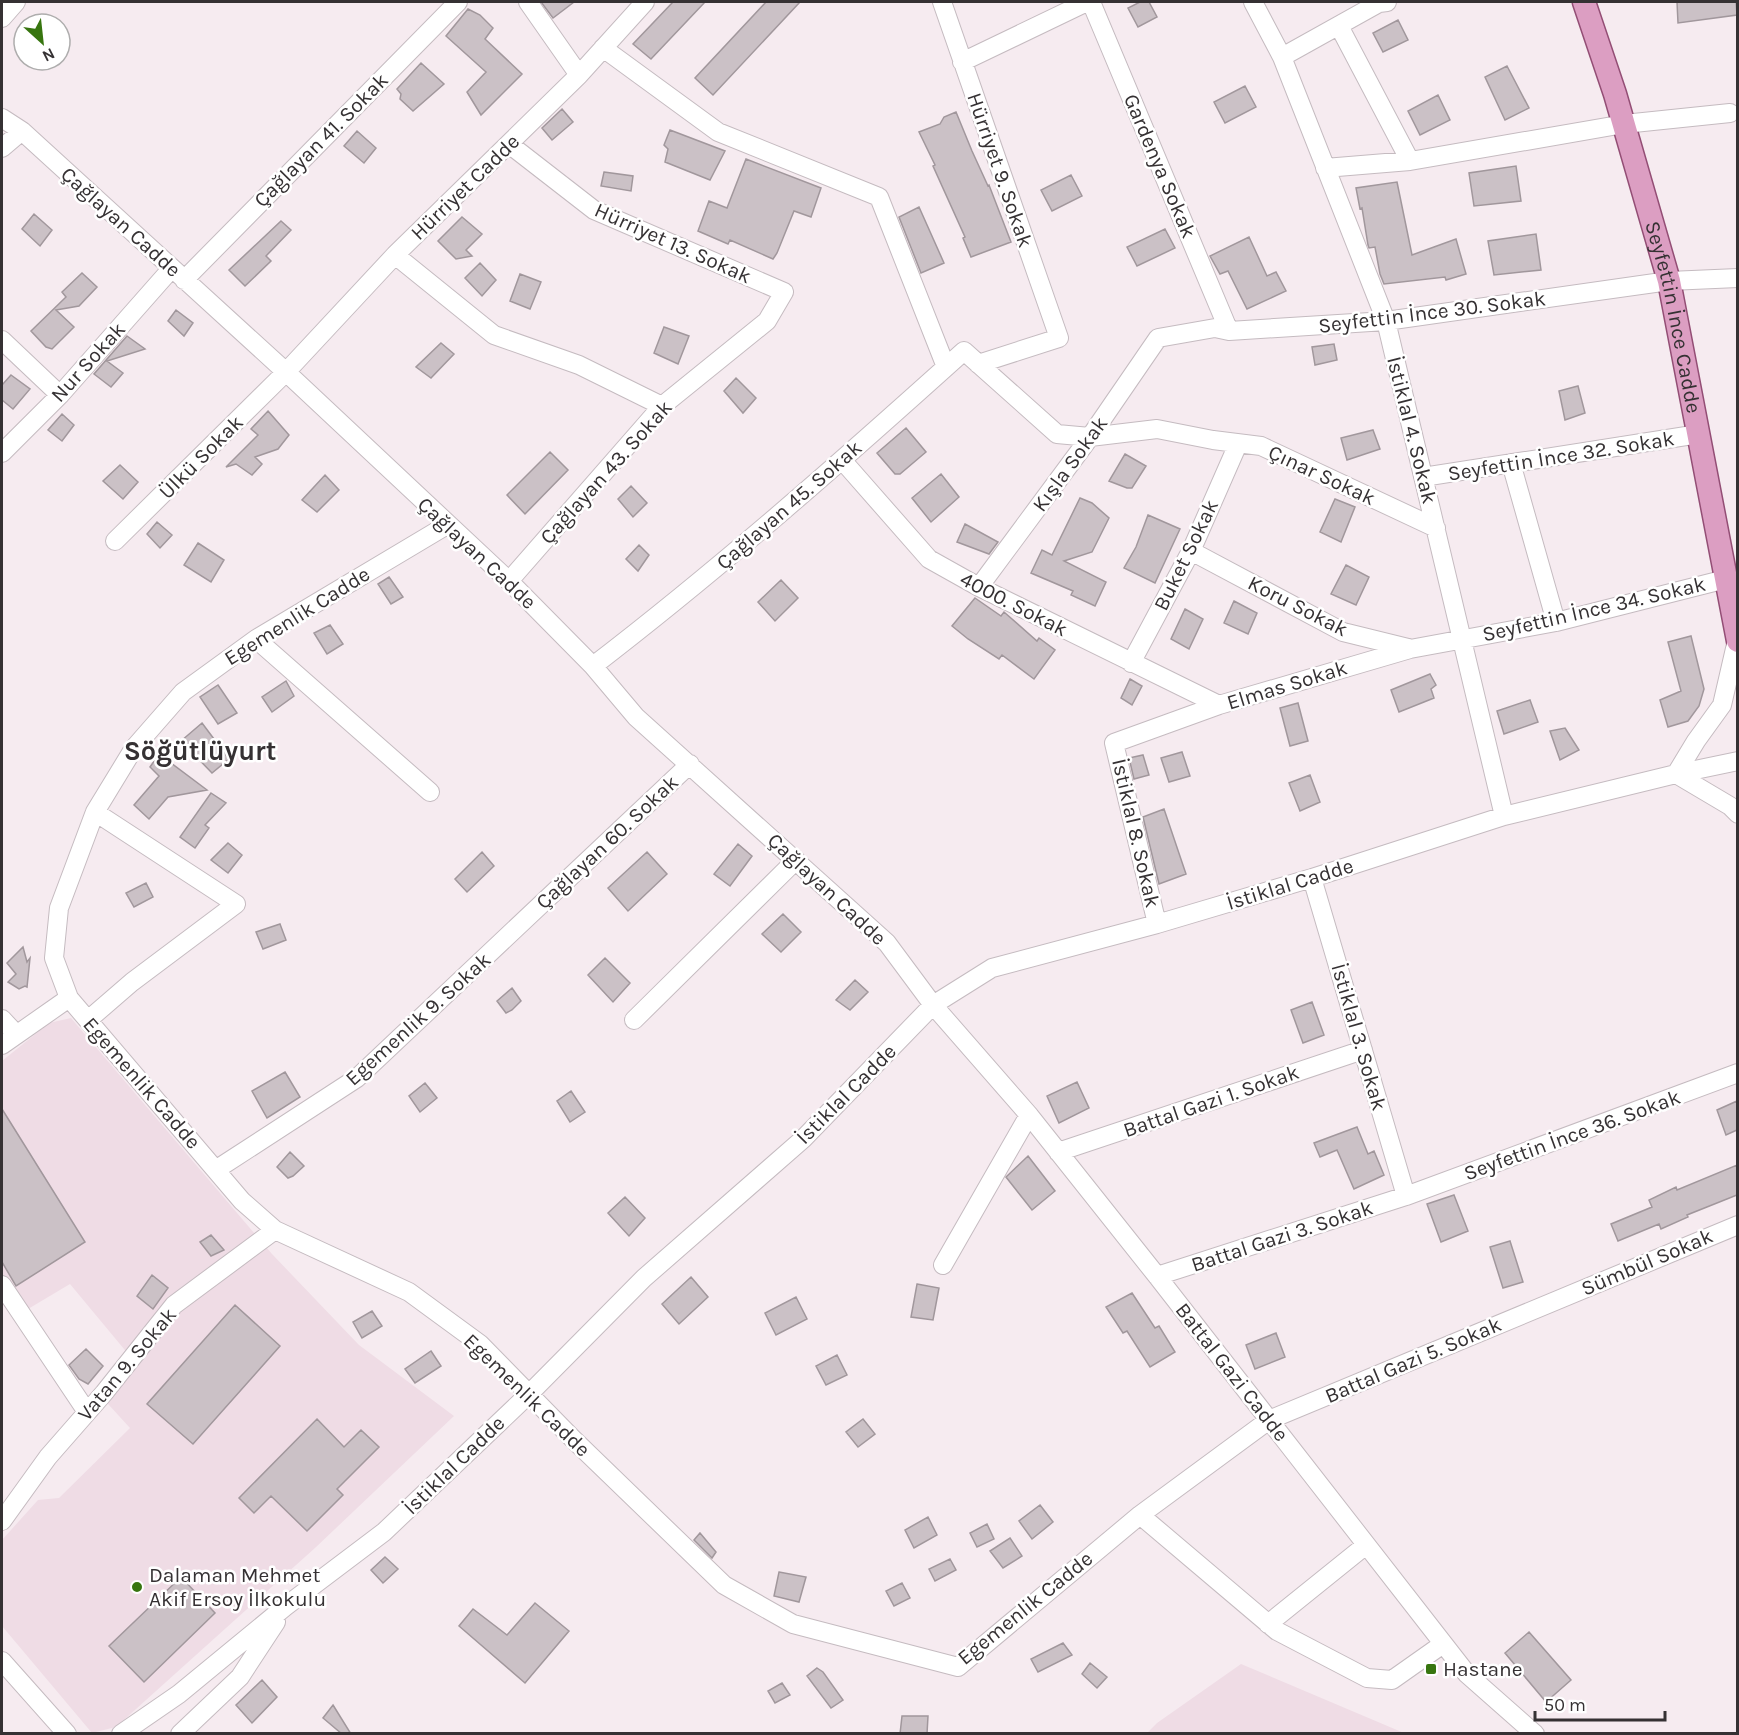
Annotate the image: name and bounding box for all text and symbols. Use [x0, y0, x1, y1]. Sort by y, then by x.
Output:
north arrow [12, 12, 72, 72]
text: N [39, 44, 58, 66]
street label: Çağlayan 41. Sokak [249, 68, 393, 212]
street label: Hürriyet 9. Sokak [962, 90, 1038, 251]
street label: Gardenya Sokak [1119, 90, 1201, 242]
street label: Hürriyet Cadde [406, 129, 524, 245]
street label: Çağlayan Cadde [56, 162, 186, 282]
street label: Hürriyet 13. Sokak [591, 198, 755, 288]
street label: Seyfettin İnce Cadde [1640, 218, 1706, 415]
street label: Seyfettin İnce 30. Sokak [1317, 286, 1547, 338]
street label: Nur Sokak [46, 317, 130, 407]
street label: İstiklal 4. Sokak [1382, 354, 1442, 506]
street label: Çağlayan 43. Sokak [535, 395, 677, 549]
street label: Ülkü Sokak [154, 410, 248, 504]
street label: Kışla Sokak [1027, 412, 1113, 516]
street label: Seyfettin İnce 32. Sokak [1446, 426, 1676, 486]
street label: Çağlayan 45. Sokak [712, 435, 867, 575]
street label: Çınar Sokak [1265, 440, 1379, 510]
street label: Çağlayan Cadde [413, 492, 541, 614]
street label: Buket Sokak [1149, 495, 1223, 614]
street label: Egemenlik Cadde [220, 562, 374, 670]
street label: 4000. Sokak [956, 567, 1072, 641]
street label: Koru Sokak [1244, 571, 1352, 641]
street label: Seyfettin İnce 34. Sokak [1480, 572, 1708, 646]
street label: Elmas Sokak [1224, 655, 1350, 715]
district label: Söğütlüyurt [124, 735, 276, 767]
street label: İstiklal 8. Sokak [1107, 756, 1165, 910]
street label: Çağlayan 60. Sokak [531, 770, 683, 914]
street label: Çağlayan Cadde [763, 828, 891, 950]
street label: İstiklal Cadde [1224, 853, 1356, 915]
street label: Egemenlik 9. Sokak [341, 947, 496, 1090]
street label: İstiklal 3. Sokak [1327, 961, 1391, 1113]
street label: Egemenlik Cadde [78, 1012, 206, 1154]
street label: İstiklal Cadde [791, 1039, 901, 1149]
street label: Battal Gazi 1. Sokak [1120, 1060, 1302, 1142]
street label: Seyfettin İnce 36. Sokak [1460, 1085, 1684, 1185]
street label: Battal Gazi 3. Sokak [1188, 1195, 1376, 1277]
street label: Sümbül Sokak [1578, 1223, 1716, 1300]
street label: Battal Gazi Cadde [1170, 1298, 1294, 1446]
street label: Vatan 9. Sokak [73, 1302, 181, 1425]
street label: Battal Gazi 5. Sokak [1321, 1312, 1505, 1408]
street label: Egemenlik Cadde [459, 1328, 595, 1462]
street label: İstiklal Cadde [398, 1411, 510, 1519]
street label: Egemenlik Cadde [953, 1546, 1097, 1670]
place label: Dalaman Mehmet Akif Ersoy İlkokulu [149, 1563, 326, 1611]
marker: Dalaman Mehmet Akif Ersoy İlkokulu [130, 1580, 144, 1594]
place label: Hastane [1443, 1657, 1523, 1681]
marker: Hastane [1424, 1662, 1438, 1676]
scale bar [1535, 1684, 1666, 1722]
text: 50 m [1544, 1694, 1586, 1716]

